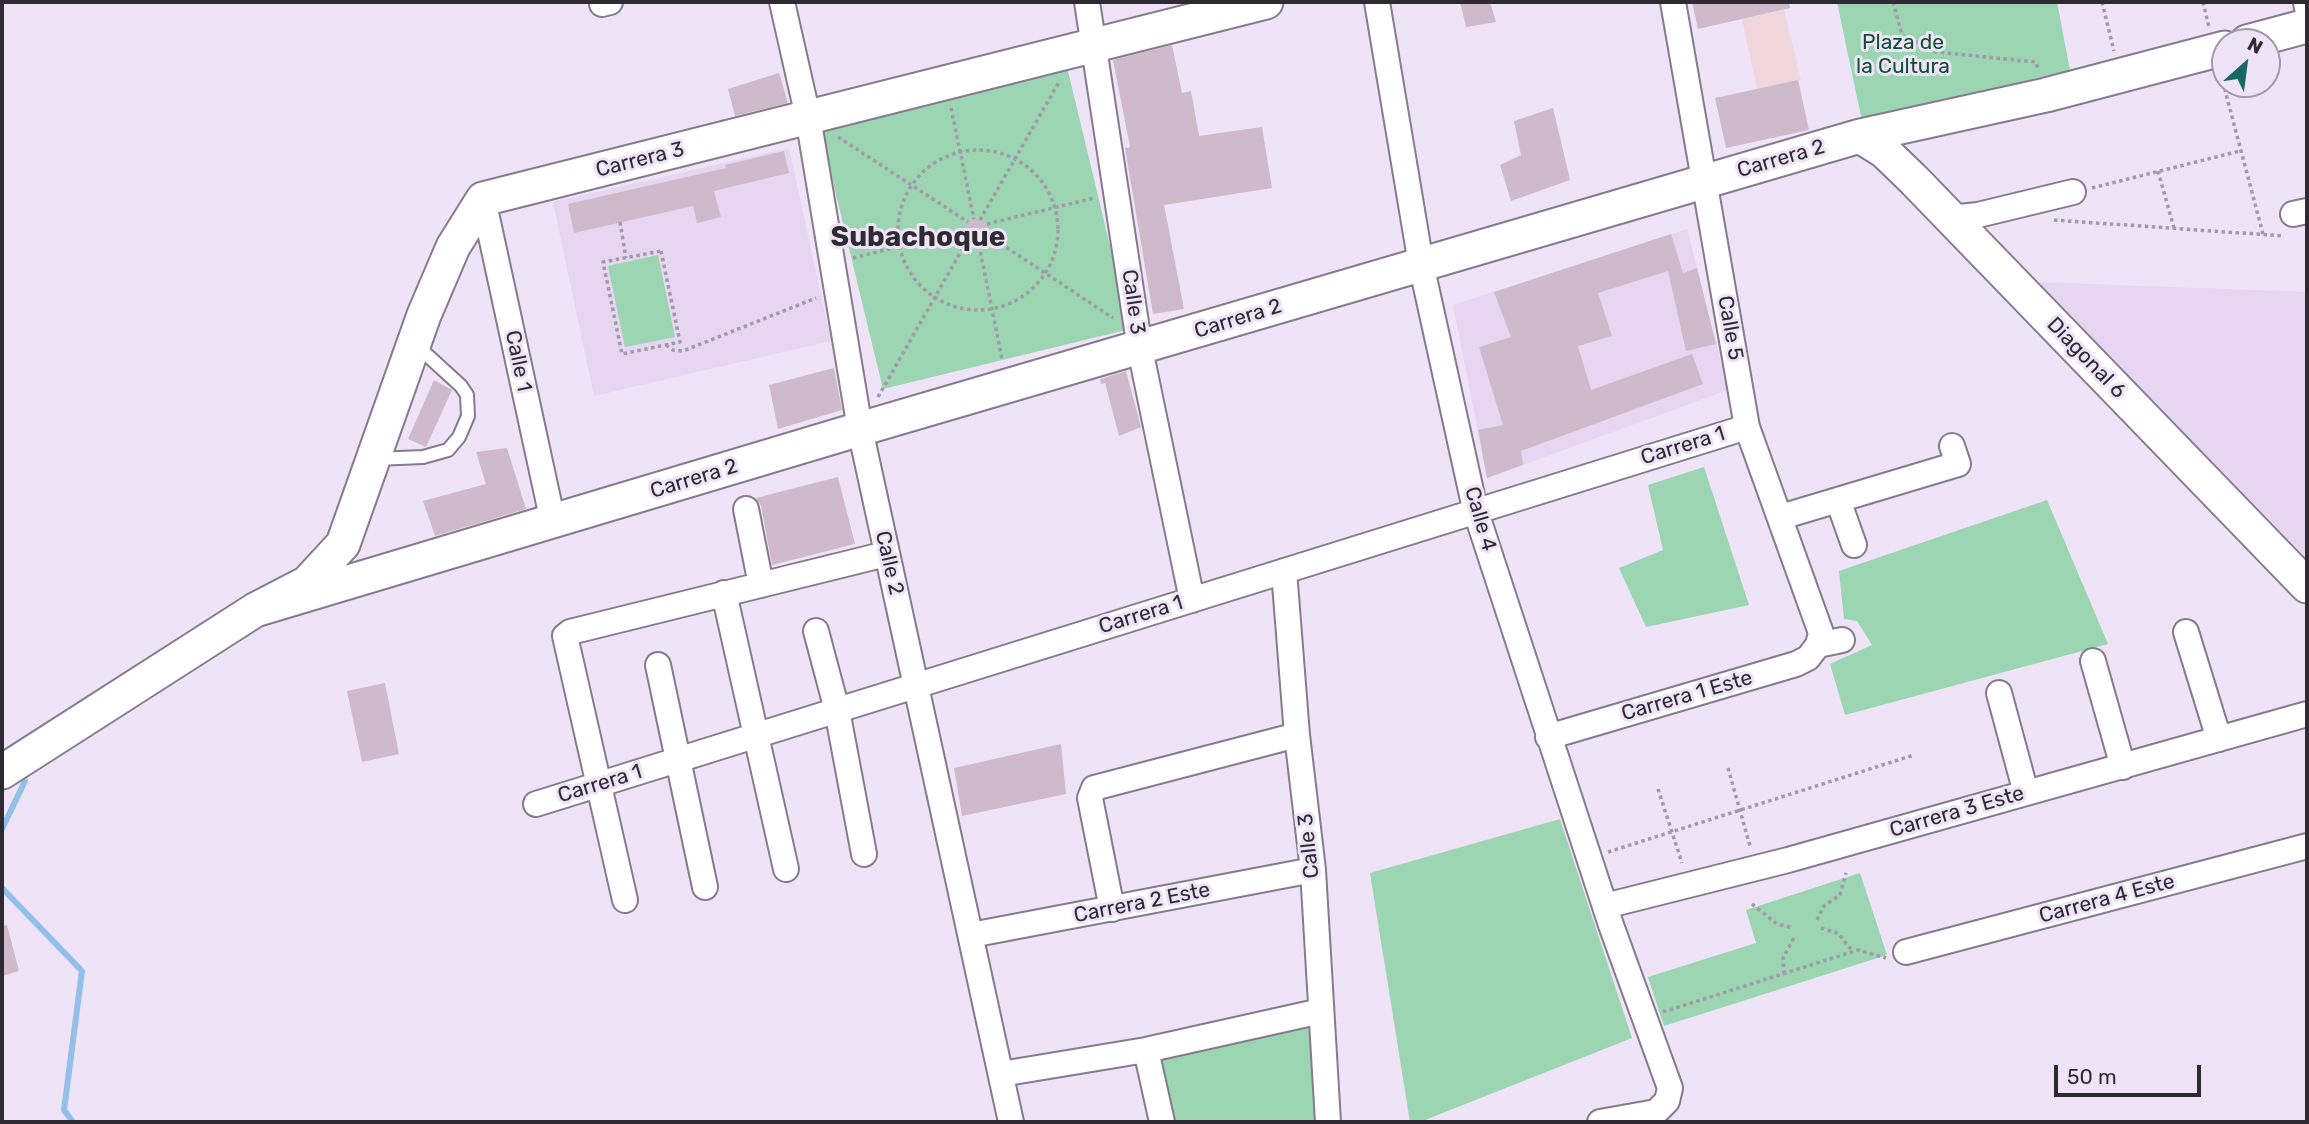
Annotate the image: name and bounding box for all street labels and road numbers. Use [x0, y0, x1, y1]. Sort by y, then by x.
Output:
street label: Carrera 2 [1734, 134, 1828, 184]
street label: Carrera 3 [593, 137, 687, 183]
street label: Calle 3 [1116, 268, 1150, 336]
street label: Carrera 2 [1191, 294, 1285, 344]
street label: Calle 5 [1712, 294, 1748, 362]
street label: Diagonal 6 [2041, 312, 2131, 404]
street label: Calle 1 [499, 328, 537, 394]
street label: Carrera 1 [1638, 421, 1728, 471]
street label: Carrera 2 [647, 454, 741, 504]
street label: Calle 4 [1459, 484, 1501, 554]
street label: Calle 2 [869, 528, 909, 598]
street label: Carrera 1 [1096, 590, 1186, 640]
street label: Carrera 1 Este [1619, 665, 1755, 727]
street label: Carrera 1 [555, 759, 645, 809]
street label: Carrera 3 Este [1887, 781, 2027, 843]
street label: Calle 3 [1293, 812, 1325, 880]
street label: Carrera 4 Este [2037, 869, 2177, 929]
street label: Carrera 2 Este [1072, 877, 1212, 929]

